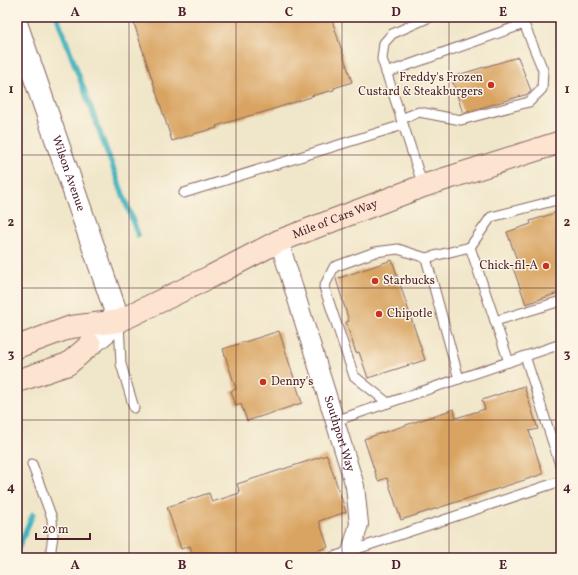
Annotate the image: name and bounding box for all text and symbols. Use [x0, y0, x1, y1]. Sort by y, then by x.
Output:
text: A [70, 4, 80, 22]
text: B [178, 4, 187, 22]
text: C [285, 4, 293, 22]
text: D [391, 4, 401, 22]
text: E [499, 4, 507, 22]
place label: Freddy's Frozen Custard & Steakburgers [358, 70, 483, 100]
marker: Freddy's Frozen Custard & Steakburgers [486, 80, 496, 90]
text: 1 [8, 81, 14, 99]
text: 1 [564, 81, 570, 99]
street label: Wilson Avenue [47, 133, 89, 214]
street label: Mile of Cars Way [290, 196, 381, 243]
text: 2 [8, 214, 15, 232]
text: 2 [564, 214, 571, 232]
place label: Chick-fil-A [479, 258, 539, 274]
marker: Chick-fil-A [541, 261, 551, 271]
place label: Starbucks [383, 273, 435, 289]
marker: Starbucks [370, 276, 380, 286]
place label: Chipotle [387, 306, 433, 322]
marker: Chipotle [374, 309, 384, 319]
text: 3 [8, 346, 15, 364]
text: 3 [564, 346, 571, 364]
place label: Denny's [271, 374, 313, 390]
marker: Denny's [258, 377, 268, 387]
street label: Southport Way [319, 394, 358, 475]
text: 4 [7, 479, 15, 497]
text: 4 [563, 479, 571, 497]
scale bar [36, 515, 90, 541]
text: 20 m [42, 522, 69, 538]
text: A [70, 557, 80, 575]
text: B [178, 557, 187, 575]
text: C [285, 557, 293, 575]
text: D [391, 557, 401, 575]
text: E [499, 557, 507, 575]

